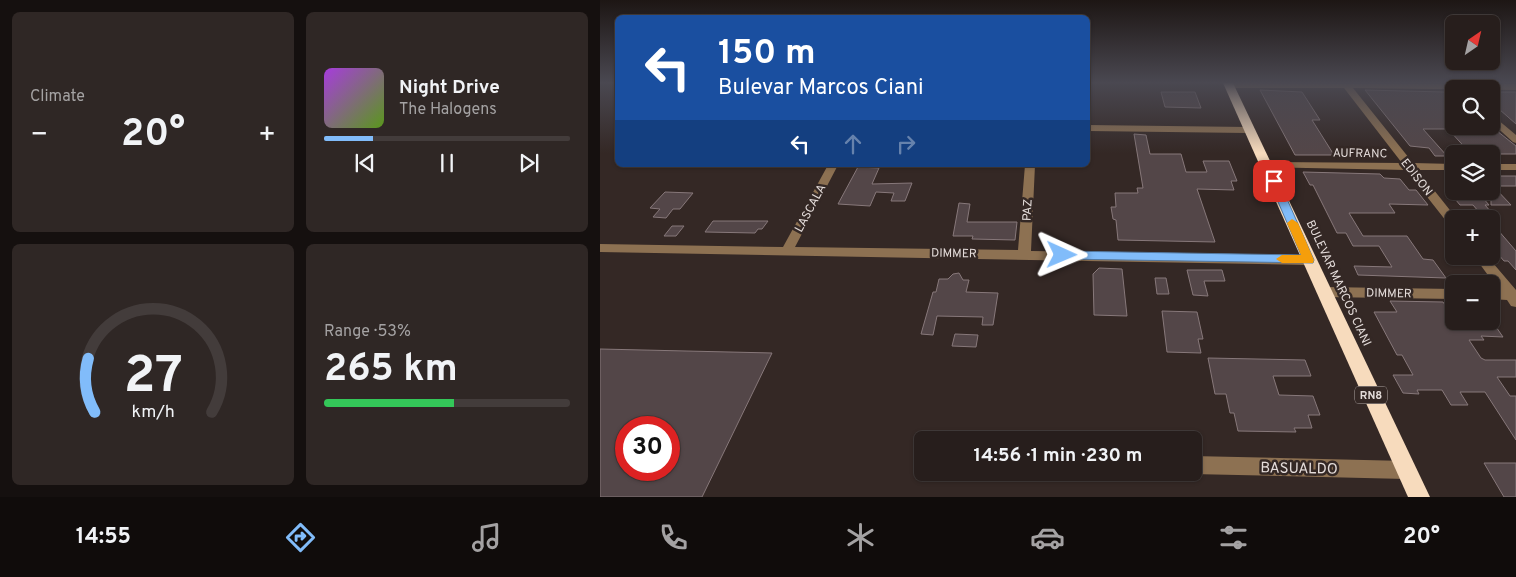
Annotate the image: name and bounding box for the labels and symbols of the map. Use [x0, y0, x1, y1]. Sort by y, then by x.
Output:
north arrow [1445, 15, 1500, 70]
street label: AUFRANC [1333, 146, 1388, 162]
street label: EDISON [1397, 156, 1436, 199]
pin [1253, 160, 1295, 202]
street label: LASCALA [791, 182, 830, 235]
street label: PAZ [1019, 199, 1037, 222]
street label: BULEVAR MARCOS CIANI [1302, 218, 1374, 349]
position arrow [1035, 228, 1087, 280]
street label: DIMMER [931, 246, 977, 262]
street label: DIMMER [1366, 286, 1412, 302]
road number: RN8 [1355, 386, 1387, 404]
speed limit sign: 30 [615, 416, 680, 481]
street label: BASUALDO [1260, 459, 1338, 480]

